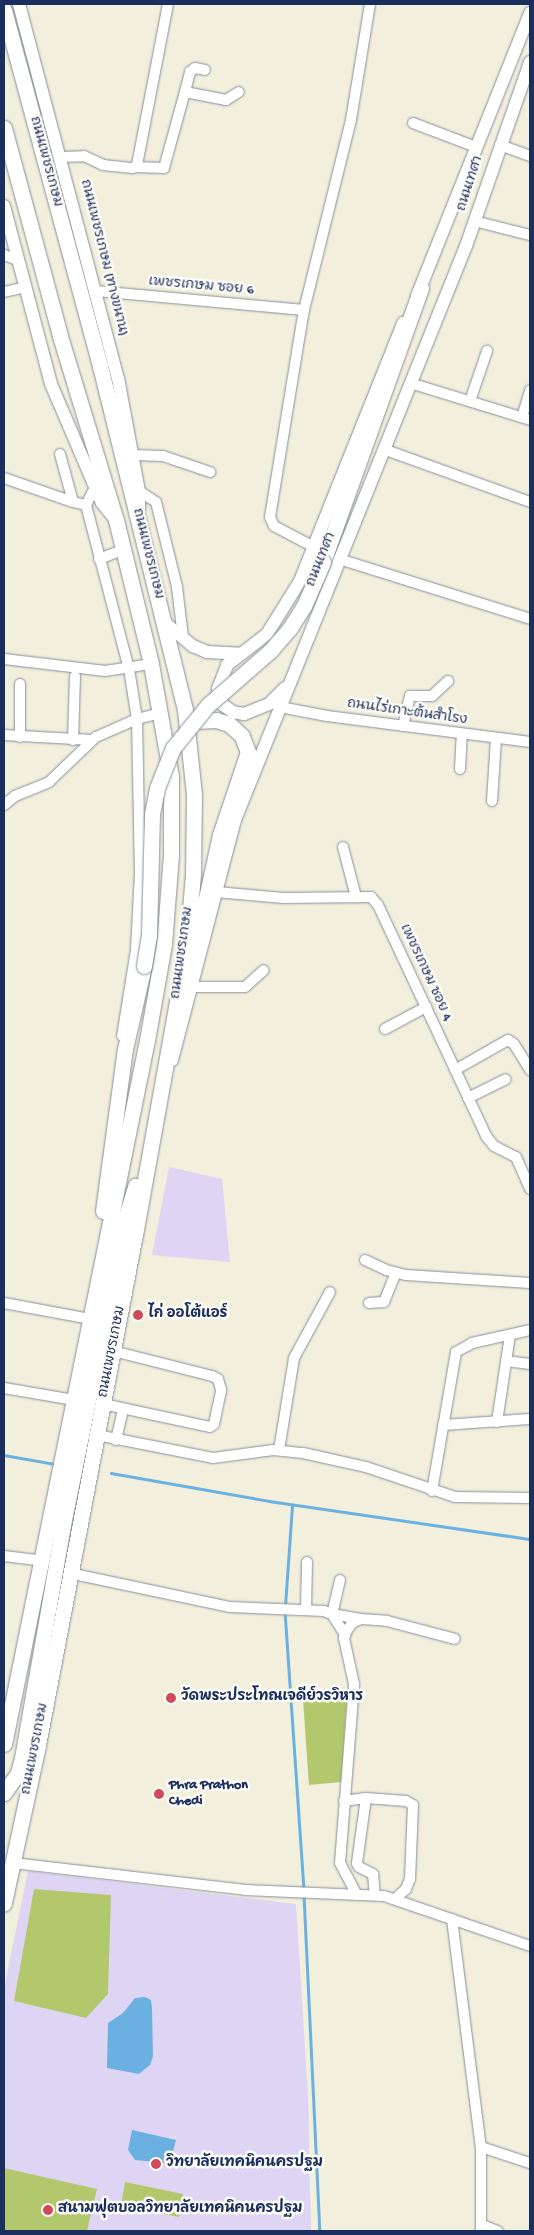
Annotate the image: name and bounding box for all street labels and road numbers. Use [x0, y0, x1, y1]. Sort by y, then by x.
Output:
street label: ถนนเพชรเกษม [25, 115, 65, 209]
street label: ถนนเทศา [454, 154, 488, 214]
street label: ถนนเพชรเกษม (ทางขนาน) [75, 178, 131, 338]
street label: เพชรเกษม ซอย 6 [148, 274, 254, 300]
street label: ถนนเพชรเกษม [128, 507, 166, 601]
street label: ถนนเทศา [304, 530, 340, 590]
street label: ถนนไร่เกาะต้นสำโรง [346, 696, 468, 730]
street label: ถนนเพชรเกษม [168, 906, 198, 1000]
street label: เพชรเกษม ซอย 4 [395, 922, 455, 1024]
street label: ถนนเพชรเกษม [96, 1305, 130, 1399]
street label: ถนนเพชรเกษม [19, 1702, 53, 1796]

